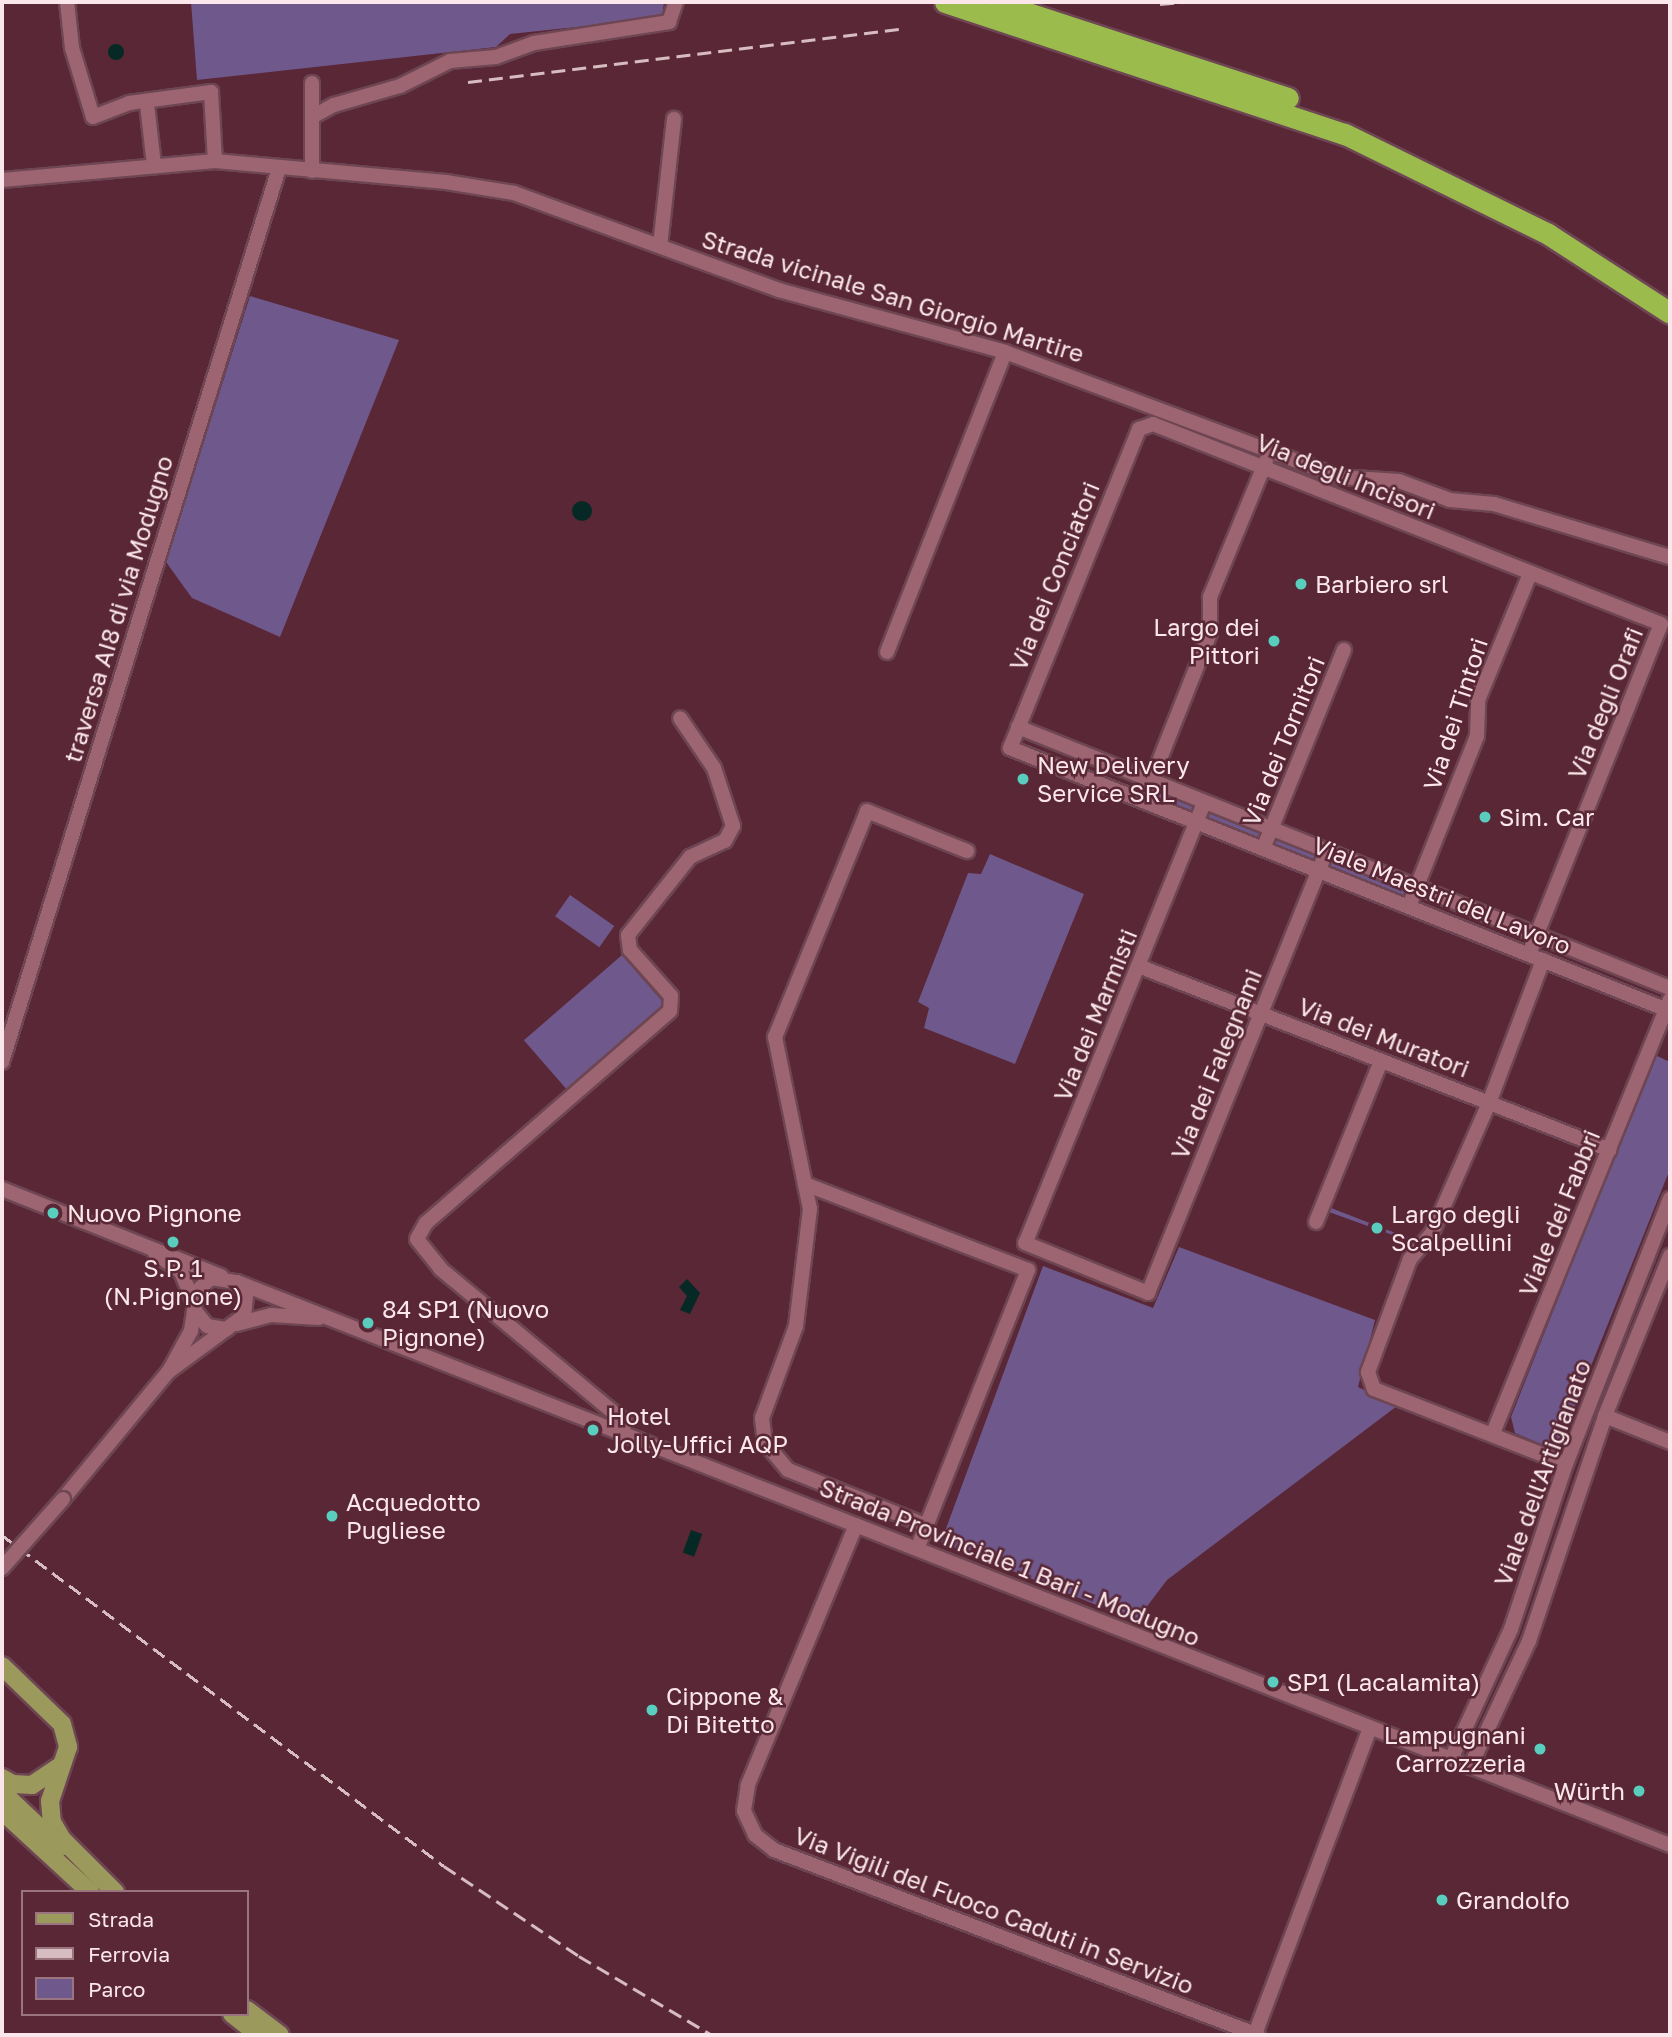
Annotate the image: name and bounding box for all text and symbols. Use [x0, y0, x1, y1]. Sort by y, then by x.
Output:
street label: Strada vicinale San Giorgio Martire [699, 224, 1087, 368]
street label: Via degli Incisori [1252, 427, 1440, 525]
street label: traversa AI8 di via Modugno [58, 452, 178, 766]
street label: Via dei Conciatori [1003, 477, 1105, 675]
place label: Barbiero srl [1315, 570, 1448, 598]
marker: Barbiero srl [1293, 576, 1309, 592]
place label: Largo dei Pittori [1153, 613, 1260, 669]
street label: Via degli Orafi [1561, 623, 1649, 783]
marker: Largo dei Pittori [1266, 633, 1282, 649]
street label: Via dei Tintori [1417, 634, 1493, 794]
street label: Via dei Tornitori [1236, 652, 1330, 830]
place label: New Delivery Service SRL [1037, 751, 1190, 807]
marker: New Delivery Service SRL [1015, 771, 1031, 787]
place label: Sim. Car [1499, 803, 1594, 831]
marker: Sim. Car [1477, 809, 1493, 825]
street label: Viale Maestri del Lavoro [1309, 830, 1575, 960]
street label: Via dei Marmisti [1047, 925, 1143, 1105]
street label: Via dei Falegnami [1165, 965, 1267, 1163]
street label: Via dei Muratori [1295, 991, 1473, 1083]
street label: Viale dei Fabbri [1512, 1125, 1606, 1301]
place label: Nuovo Pignone [67, 1199, 242, 1227]
place label: Largo degli Scalpellini [1391, 1200, 1520, 1256]
marker: Nuovo Pignone [45, 1205, 61, 1221]
marker: Largo degli Scalpellini [1369, 1220, 1385, 1236]
marker: S.P. 1 (N.Pignone) [165, 1234, 181, 1250]
place label: S.P. 1 (N.Pignone) [104, 1254, 242, 1310]
place label: 84 SP1 (Nuovo Pignone) [382, 1295, 549, 1351]
marker: 84 SP1 (Nuovo Pignone) [360, 1315, 376, 1331]
street label: Viale dell'Artigianato [1488, 1356, 1596, 1590]
place label: Hotel Jolly-Uffici AQP [607, 1402, 788, 1458]
marker: Hotel Jolly-Uffici AQP [585, 1422, 601, 1438]
street label: Strada Provinciale 1 Bari - Modugno [816, 1472, 1204, 1652]
place label: Acquedotto Pugliese [346, 1488, 481, 1544]
marker: Acquedotto Pugliese [324, 1508, 340, 1524]
place label: SP1 (Lacalamita) [1287, 1668, 1480, 1696]
marker: SP1 (Lacalamita) [1265, 1674, 1281, 1690]
place label: Cippone & Di Bitetto [666, 1682, 783, 1738]
marker: Cippone & Di Bitetto [644, 1702, 660, 1718]
place label: Lampugnani Carrozzeria [1384, 1721, 1526, 1777]
marker: Lampugnani Carrozzeria [1532, 1741, 1548, 1757]
place label: Würth [1554, 1777, 1625, 1805]
marker: Würth [1631, 1783, 1647, 1799]
street label: Via Vigili del Fuoco Caduti in Servizio [790, 1820, 1198, 2000]
place label: Grandolfo [1456, 1886, 1570, 1914]
legend [21, 1890, 248, 2016]
marker: Grandolfo [1434, 1892, 1450, 1908]
text: Strada [88, 1906, 154, 1932]
text: Ferrovia [88, 1941, 170, 1967]
text: Parco [88, 1976, 145, 2002]

